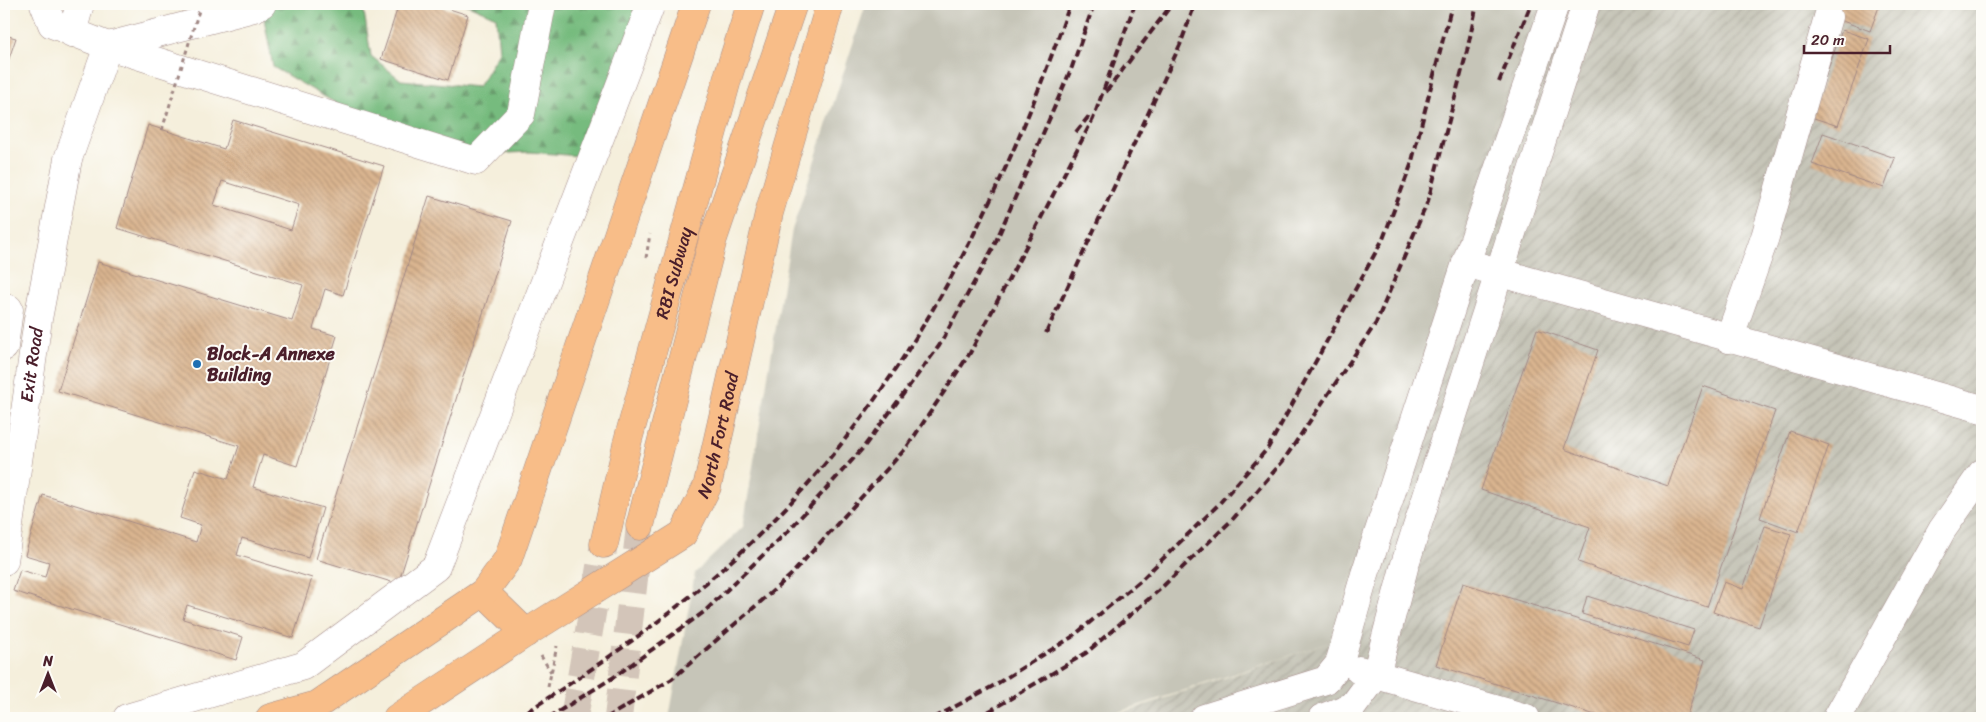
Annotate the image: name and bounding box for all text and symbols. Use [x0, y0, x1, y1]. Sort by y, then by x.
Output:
scale bar [1804, 22, 1890, 54]
text: 20 m [1811, 27, 1845, 53]
street label: RBI Subway [646, 223, 702, 323]
street label: Exit Road [10, 324, 53, 404]
place label: Block-A Annexe Building [207, 338, 336, 391]
marker: Block-A Annexe Building [191, 358, 203, 370]
street label: North Fort Road [688, 368, 749, 504]
text: N [42, 649, 53, 674]
north arrow [22, 650, 72, 700]

